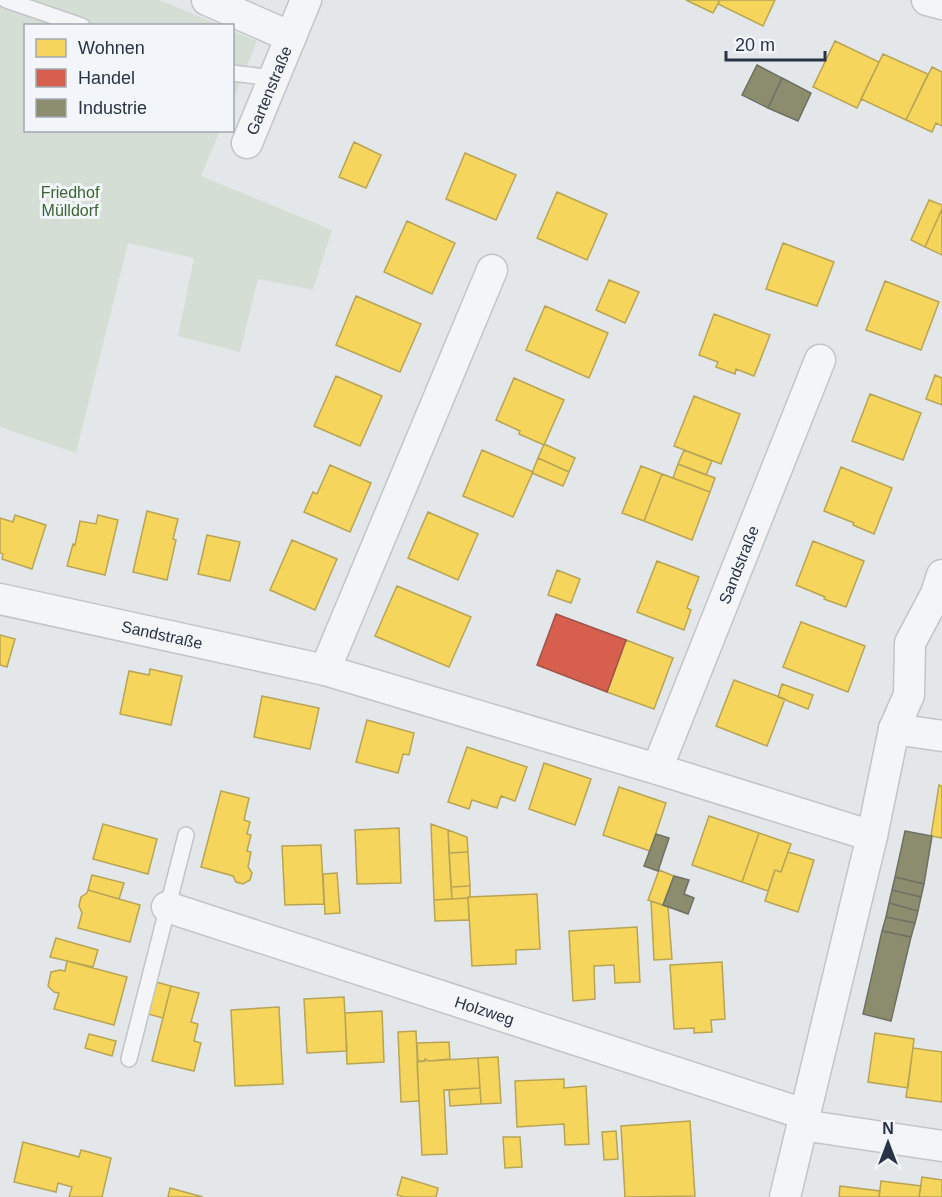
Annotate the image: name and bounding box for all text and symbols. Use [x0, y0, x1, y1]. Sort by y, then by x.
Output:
legend [24, 24, 234, 132]
scale bar [726, 24, 825, 62]
text: 20 m [735, 35, 775, 55]
text: Wohnen [78, 38, 145, 58]
street label: Gartenstraße [243, 44, 295, 137]
text: Handel [78, 68, 135, 88]
text: Industrie [78, 98, 147, 118]
park label: Friedhof Mülldorf [41, 184, 100, 219]
street label: Sandstraße [716, 523, 762, 606]
street label: Sandstraße [120, 618, 204, 652]
street label: Holzweg [453, 993, 516, 1028]
north arrow [858, 1113, 918, 1173]
text: N [882, 1120, 894, 1137]

